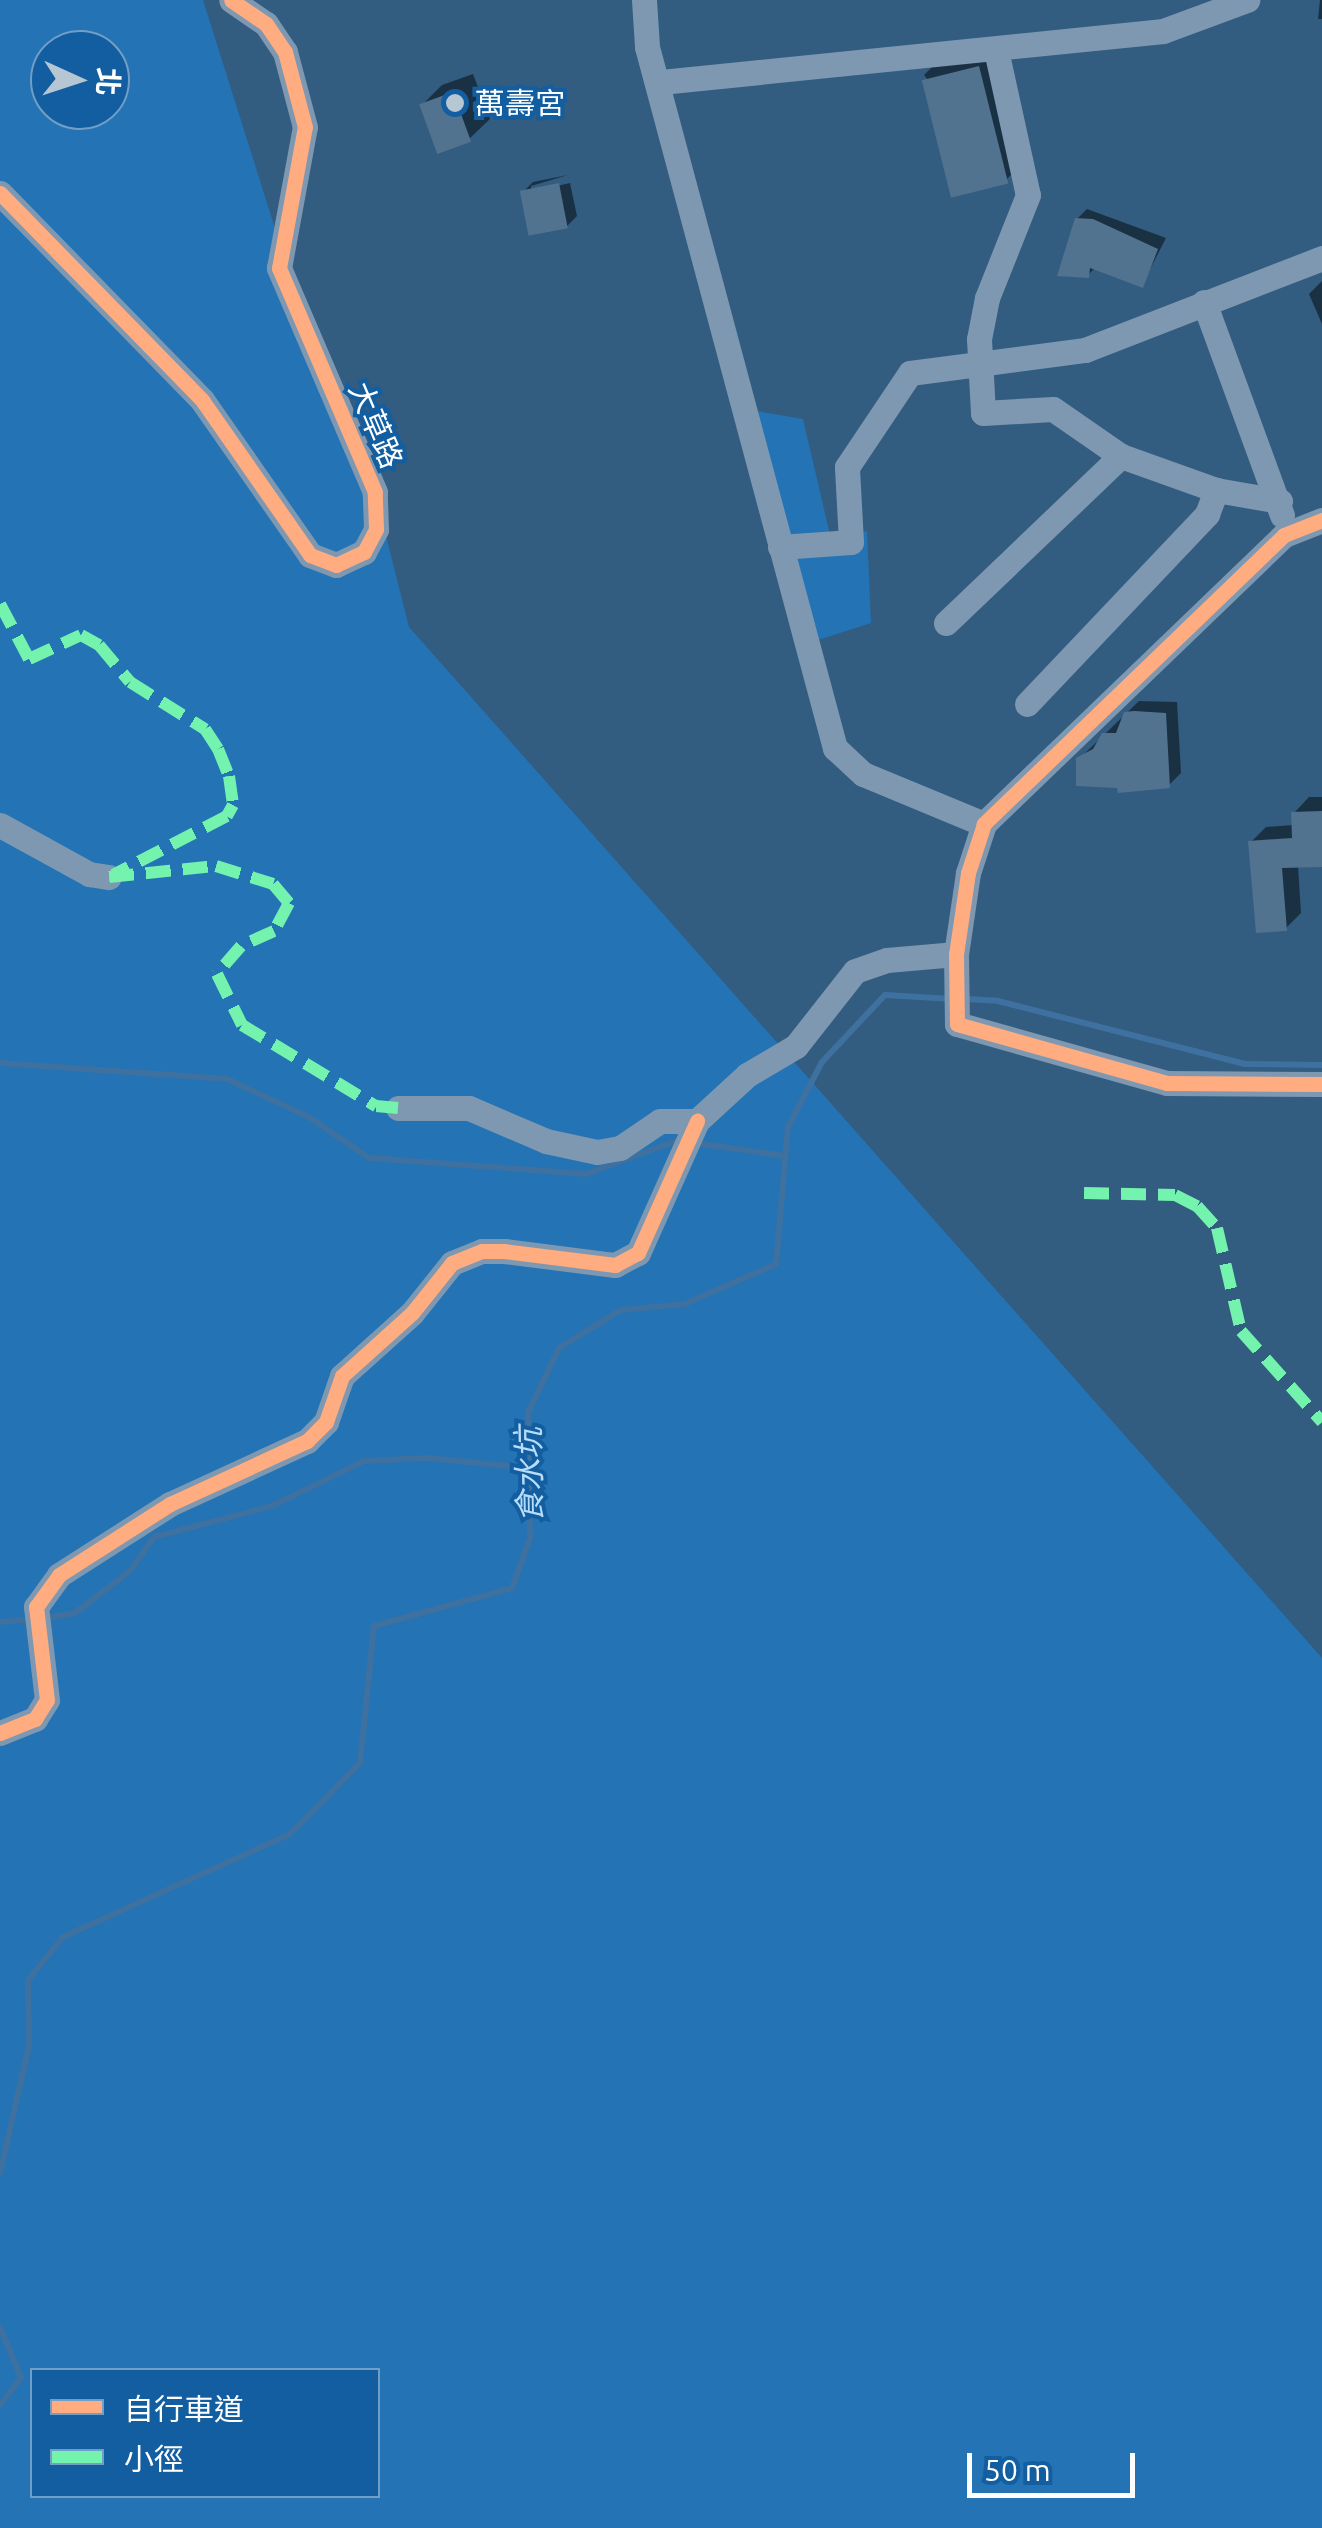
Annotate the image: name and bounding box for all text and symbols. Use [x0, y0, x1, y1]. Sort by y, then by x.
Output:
north arrow [30, 30, 130, 130]
text: 北 [92, 67, 125, 96]
place label: 萬壽宮 [475, 85, 565, 121]
marker: 萬壽宮 [444, 92, 466, 114]
street label: 大草路 [342, 377, 410, 473]
water label: 食水坑 [509, 1427, 549, 1523]
legend [30, 2368, 380, 2498]
text: 自行車道 [124, 2392, 244, 2426]
scale bar [972, 2433, 1140, 2495]
text: 小徑 [124, 2442, 184, 2476]
text: 50 m [984, 2453, 1051, 2487]

